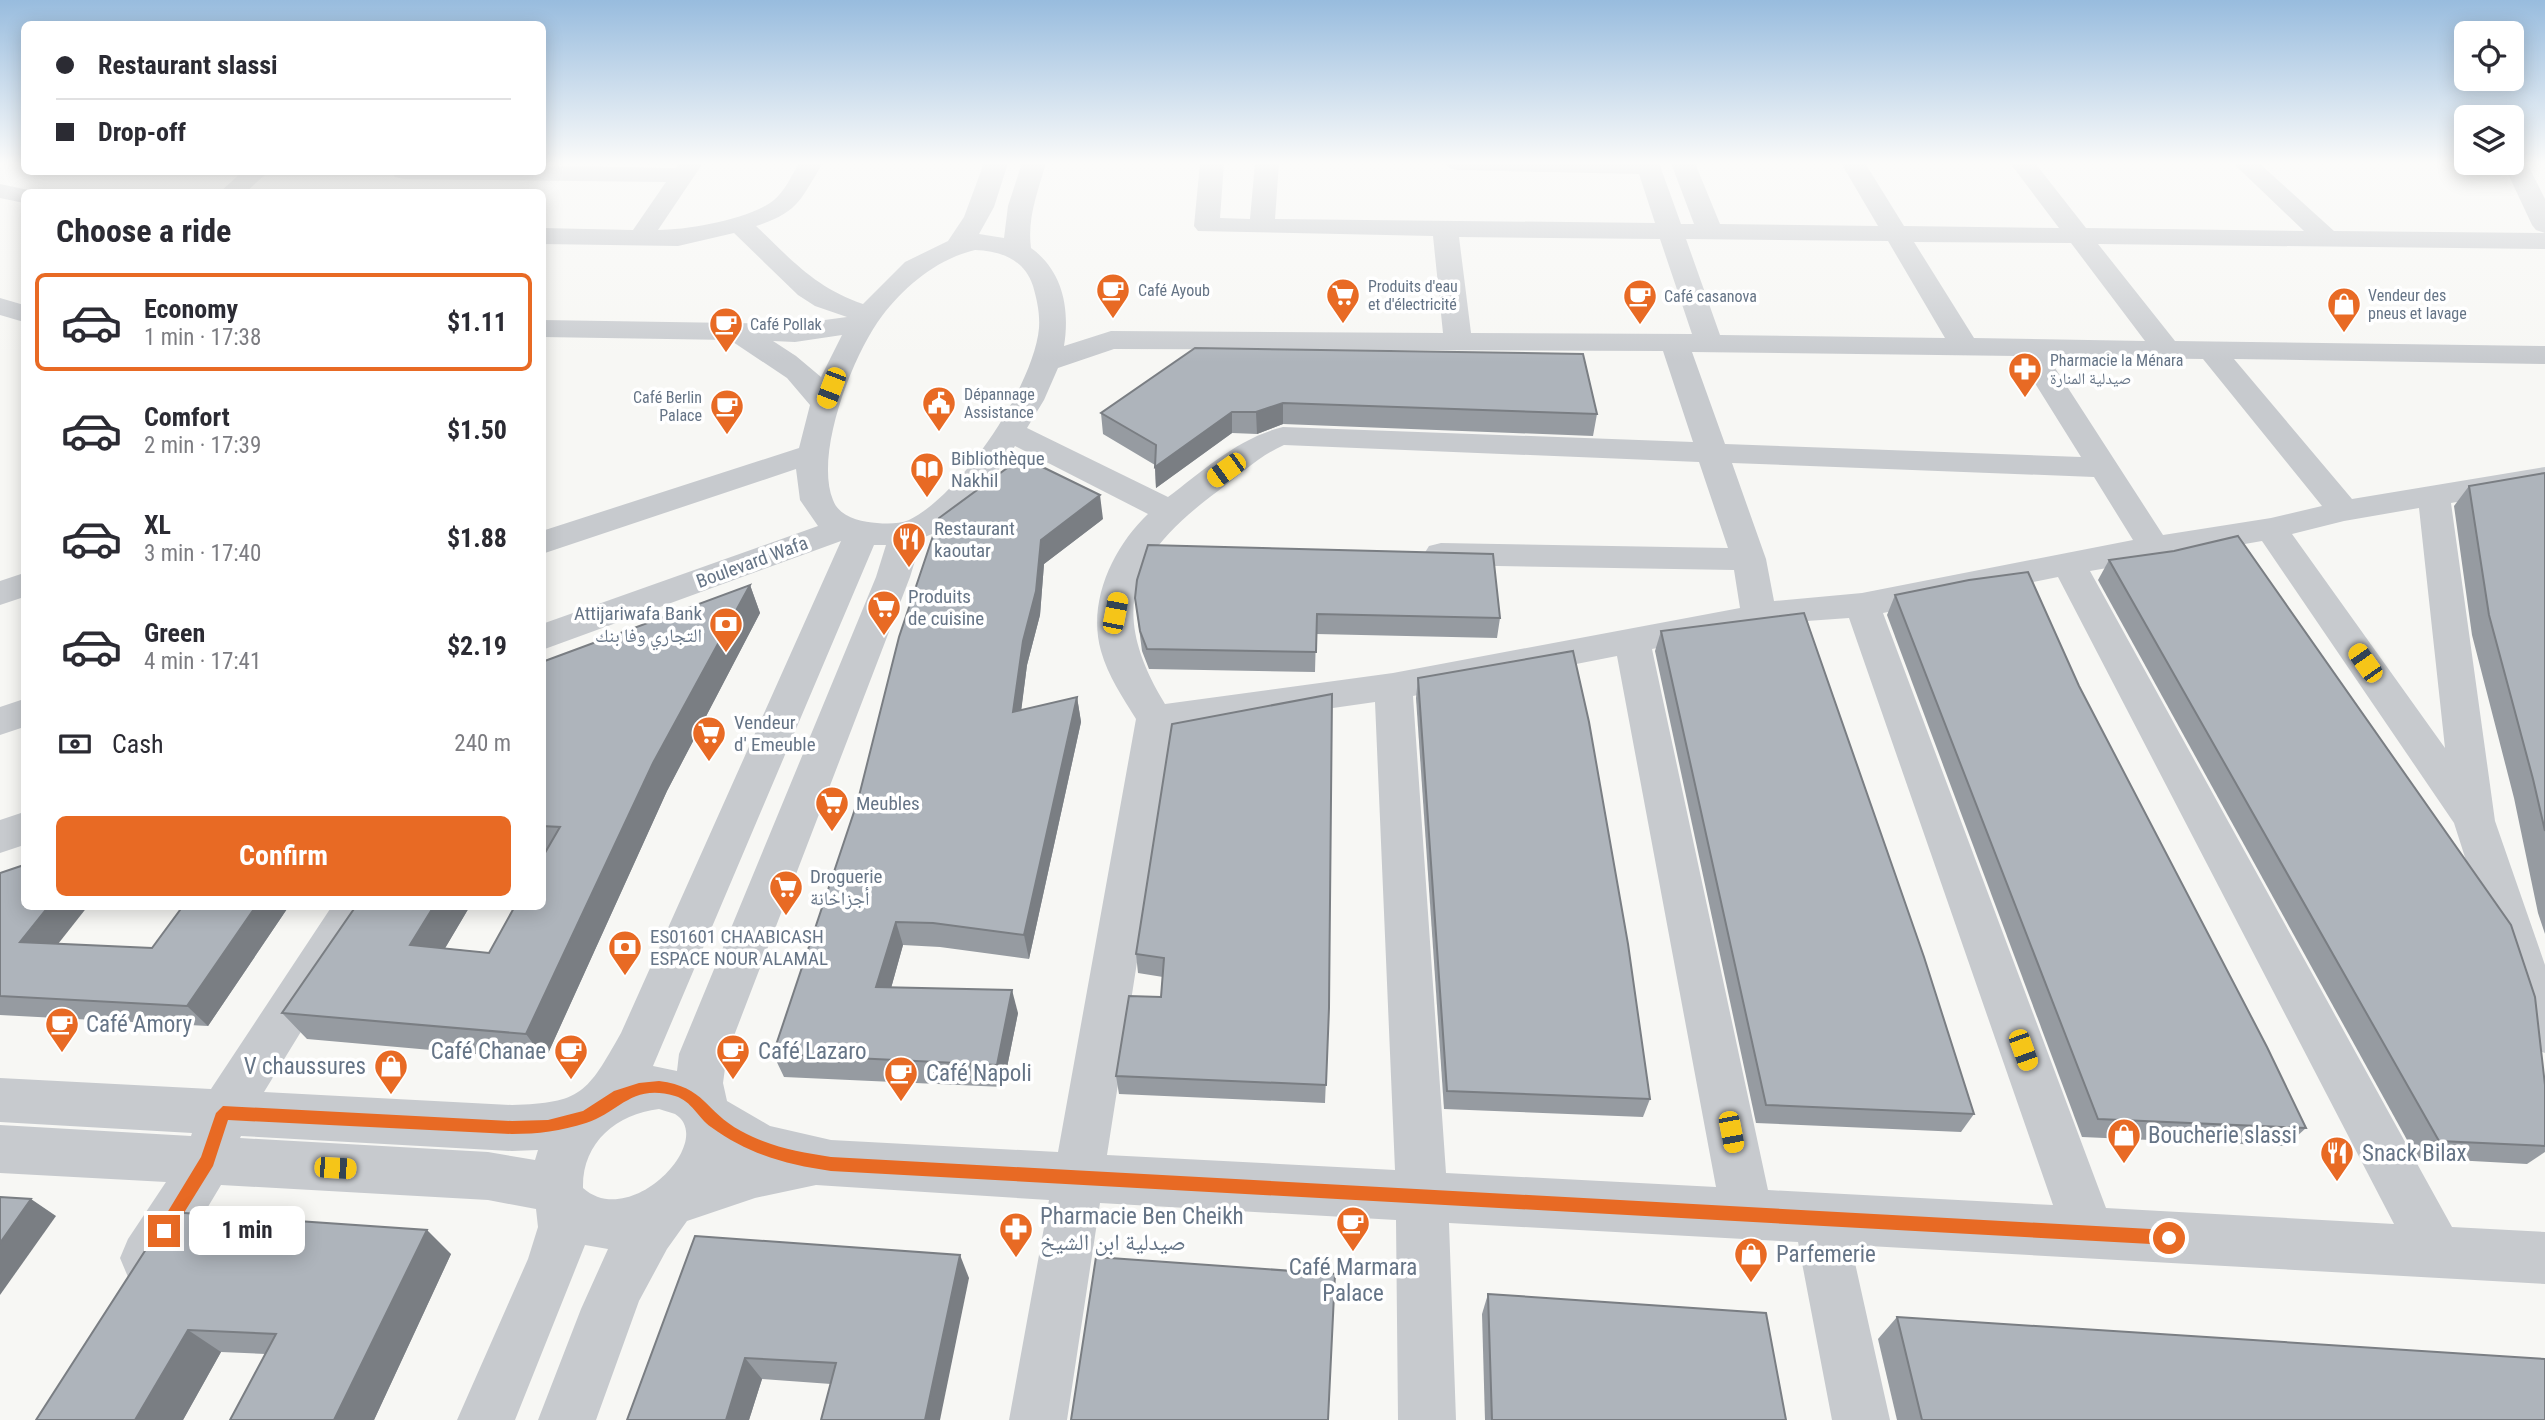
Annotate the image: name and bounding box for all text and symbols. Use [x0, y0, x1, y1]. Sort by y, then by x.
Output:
map controls [2454, 21, 2524, 175]
button: locate [2454, 21, 2524, 91]
text: Restaurant slassi [98, 50, 278, 80]
button: layers [2454, 105, 2524, 175]
text: Drop-off [98, 117, 186, 147]
text: Choose a ride [56, 212, 231, 250]
cafe icon: Café Ayoub [1094, 271, 1132, 320]
supermarket icon: Produits d'eau et d'électricité [1324, 276, 1362, 325]
place label: Produits d'eau et d'électricité [1368, 277, 1458, 314]
cafe icon: Café casanova [1621, 277, 1659, 326]
place label: Café Ayoub [1138, 281, 1210, 300]
shop icon: Vendeur des pneus et lavage [2325, 285, 2363, 334]
place label: Vendeur des pneus et lavage [2368, 286, 2467, 323]
place label: Café casanova [1664, 287, 1757, 306]
icon: car [60, 291, 123, 354]
text: Economy [144, 294, 238, 324]
cafe icon: Café Pollak [707, 305, 745, 354]
text: $1.11 [447, 307, 507, 337]
place label: Café Pollak [750, 315, 823, 334]
text: 1 min · 17:38 [144, 324, 261, 351]
pharmacy icon: Pharmacie la Ménara صيدلية المنارة [2006, 350, 2044, 399]
place label: Pharmacie la Ménara صيدلية المنارة [2050, 351, 2183, 388]
car [814, 365, 849, 411]
public building icon: Dépannage Assistance [920, 384, 958, 433]
place label: Dépannage Assistance [964, 385, 1035, 422]
cafe icon: Café Berlin Palace [708, 387, 746, 436]
place label: Café Berlin Palace [633, 388, 702, 425]
icon: car [60, 399, 123, 462]
text: Comfort [144, 402, 230, 432]
text: $1.50 [447, 415, 507, 445]
text: 2 min · 17:39 [144, 432, 261, 459]
place label: Bibliothèque Nakhil [951, 447, 1045, 492]
car [1203, 449, 1250, 491]
library icon: Bibliothèque Nakhil [908, 450, 946, 499]
icon: car [60, 507, 123, 570]
text: XL [144, 510, 171, 540]
place label: Restaurant kaoutar [934, 517, 1015, 562]
restaurant icon: Restaurant kaoutar [890, 520, 928, 569]
text: $1.88 [447, 523, 507, 553]
street label: Boulevard Wafa [693, 531, 811, 593]
text: 3 min · 17:40 [144, 540, 261, 567]
place label: Produits de cuisine [908, 585, 984, 630]
supermarket icon: Produits de cuisine [865, 588, 903, 637]
car [1101, 590, 1130, 636]
place label: Attijariwafa Bank التجاري وفا بنك [574, 602, 702, 650]
bank icon: Attijariwafa Bank التجاري وفا بنك [707, 605, 745, 654]
icon: car [60, 615, 123, 678]
text: Green [144, 618, 205, 648]
text: $2.19 [447, 631, 507, 661]
car [2345, 640, 2386, 686]
text: 4 min · 17:41 [144, 648, 261, 675]
place label: Vendeur d' Emeuble [734, 711, 816, 756]
supermarket icon: Vendeur d' Emeuble [690, 714, 728, 763]
icon: cash [56, 725, 94, 763]
text: Cash [112, 729, 164, 759]
text: 240 m [454, 730, 511, 757]
supermarket icon: Meubles [813, 784, 851, 833]
place label: Meubles [856, 792, 920, 815]
button: Confirm [56, 816, 511, 896]
place label: Droguerie أجزاخانة [810, 865, 883, 910]
supermarket icon: Droguerie أجزاخانة [767, 868, 805, 917]
place label: ES01601 CHAABICASH ESPACE NOUR ALAMAL [650, 925, 828, 970]
bank icon: ES01601 CHAABICASH ESPACE NOUR ALAMAL [606, 928, 644, 977]
cafe icon: Café Amory [43, 1005, 81, 1054]
place label: Café Amory [86, 1011, 192, 1038]
car [2006, 1027, 2041, 1073]
cafe icon: Café Chanae [552, 1032, 590, 1081]
cafe icon: Café Lazaro [714, 1032, 752, 1081]
place label: Café Chanae [431, 1038, 546, 1065]
place label: Café Lazaro [758, 1038, 867, 1065]
shop icon: V chaussures [372, 1047, 410, 1096]
place label: V chaussures [244, 1053, 366, 1080]
cafe icon: Café Napoli [882, 1054, 920, 1103]
place label: Café Napoli [926, 1060, 1032, 1087]
car [1717, 1109, 1746, 1155]
shop icon: Boucherie slassi [2105, 1116, 2143, 1165]
place label: Boucherie slassi [2148, 1122, 2297, 1149]
restaurant icon: Snack Bilax [2318, 1134, 2356, 1183]
place label: Snack Bilax [2362, 1140, 2467, 1167]
car [314, 1156, 357, 1180]
place label: Pharmacie Ben Cheikh صيدلية ابن الشيخ [1040, 1203, 1244, 1257]
cafe icon: Café Marmara Palace [1334, 1204, 1372, 1253]
callout: 1 min [188, 1206, 304, 1256]
pharmacy icon: Pharmacie Ben Cheikh صيدلية ابن الشيخ [997, 1210, 1035, 1259]
route end [148, 1215, 180, 1247]
text: 1 min [221, 1217, 273, 1244]
route start [2153, 1222, 2185, 1254]
shop icon: Parfemerie [1732, 1235, 1770, 1284]
place label: Parfemerie [1776, 1241, 1876, 1268]
place label: Café Marmara Palace [1289, 1254, 1417, 1307]

